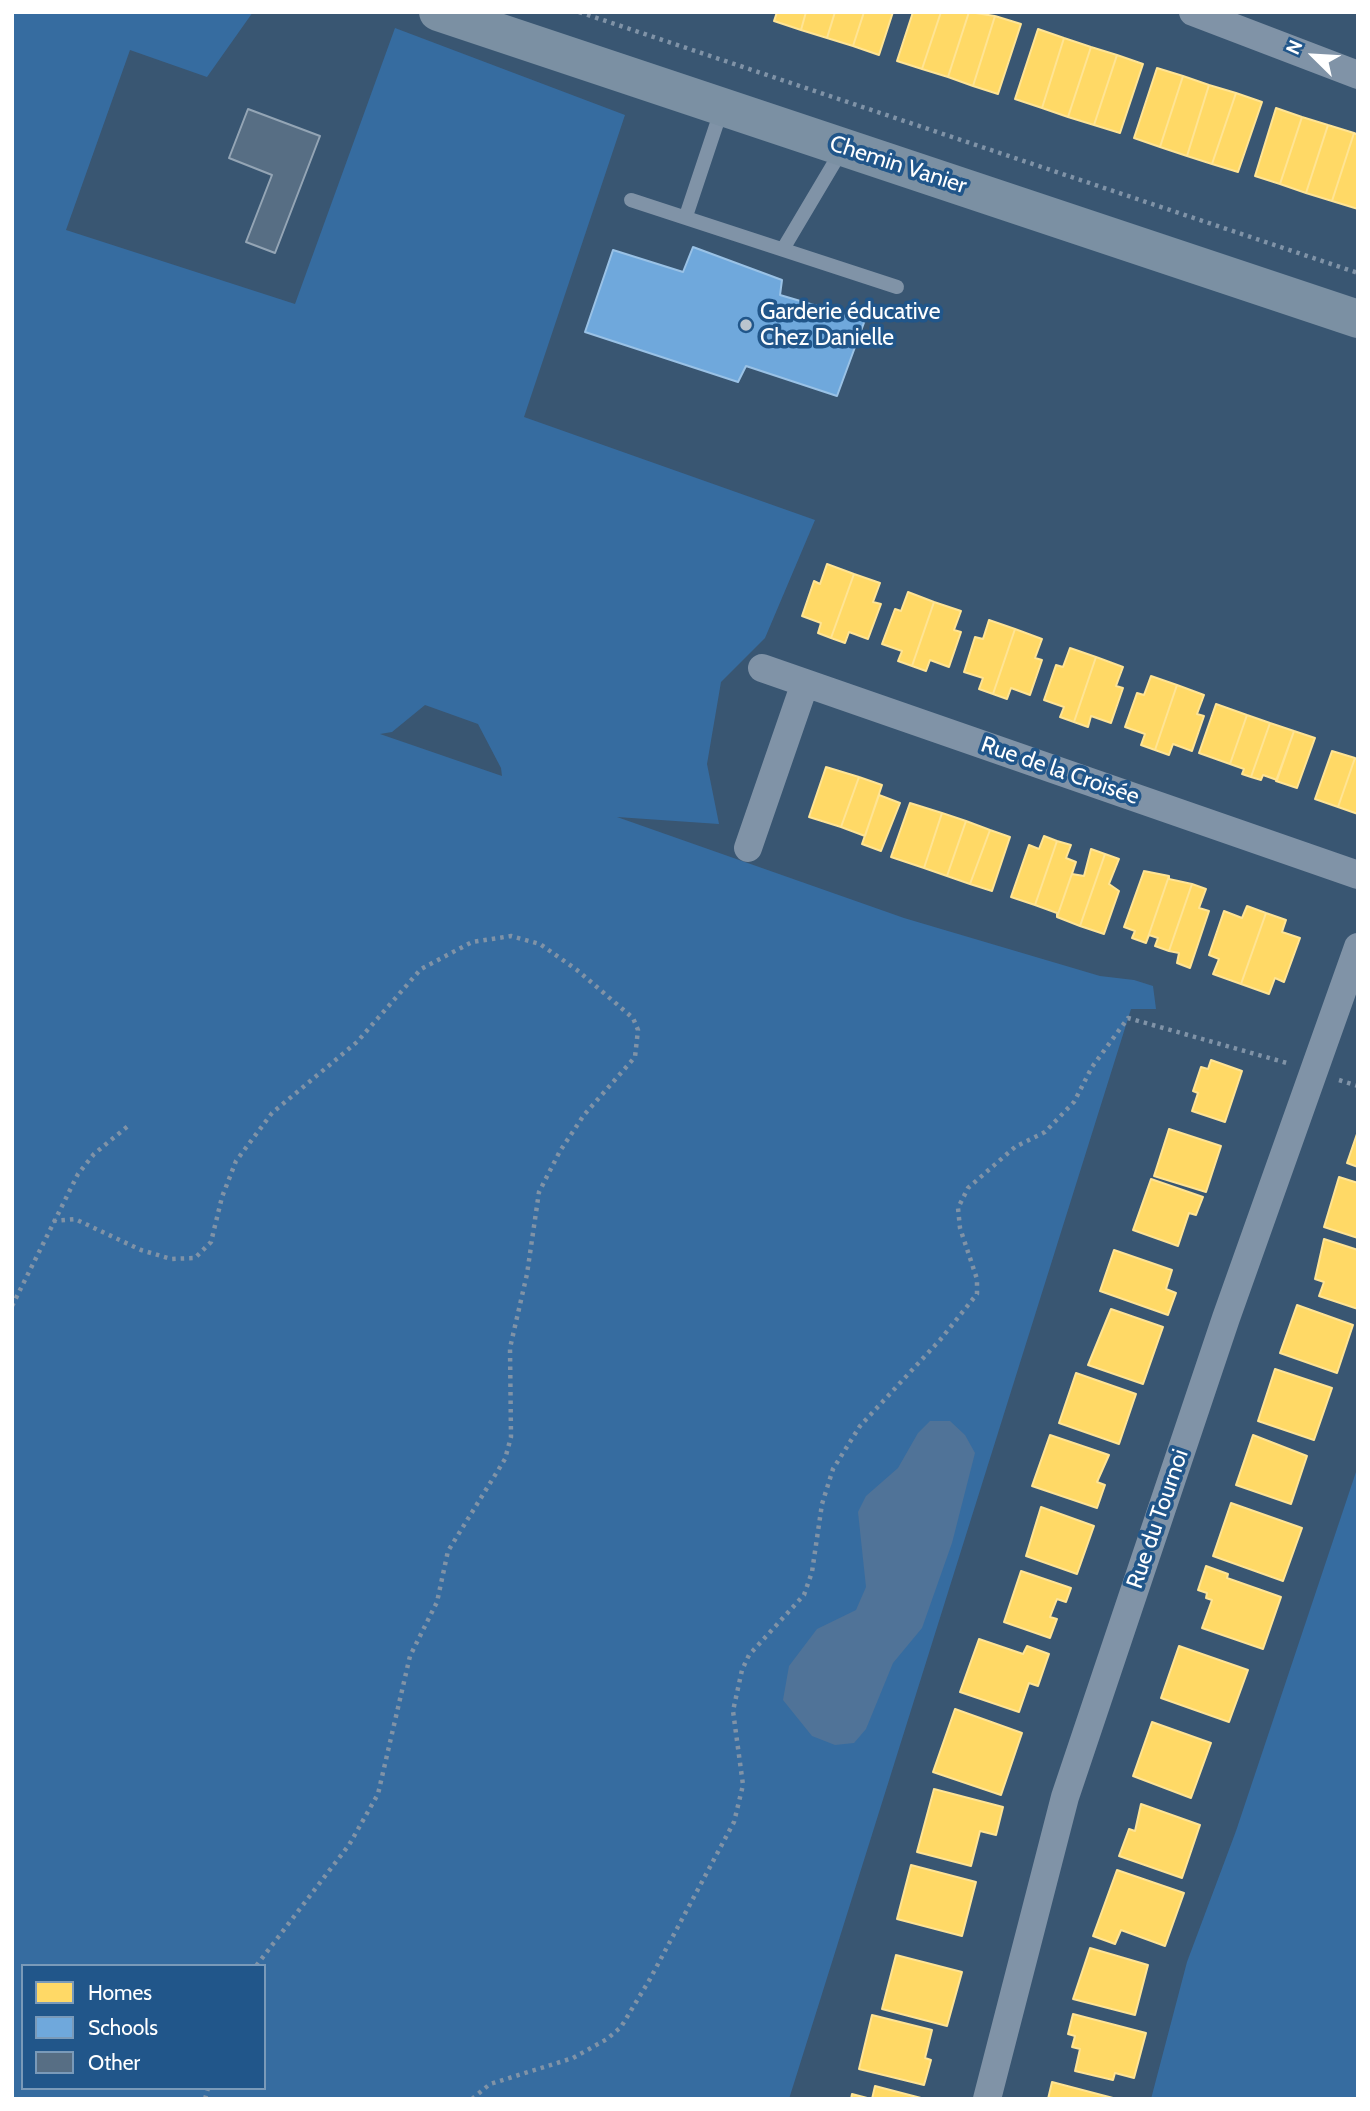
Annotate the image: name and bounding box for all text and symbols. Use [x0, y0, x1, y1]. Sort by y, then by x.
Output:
north arrow [1279, 21, 1349, 91]
text: N [1281, 36, 1308, 58]
street label: Chemin Vanier [826, 130, 970, 200]
place label: Garderie éducative Chez Danielle [760, 298, 940, 352]
marker: Garderie éducative Chez Danielle [738, 317, 754, 333]
street label: Rue de la Croisée [977, 731, 1143, 811]
street label: Rue du Tournoi [1121, 1446, 1195, 1592]
legend [21, 1964, 266, 2090]
text: Homes [88, 1980, 152, 2005]
text: Schools [88, 2015, 158, 2040]
text: Other [88, 2050, 140, 2075]

